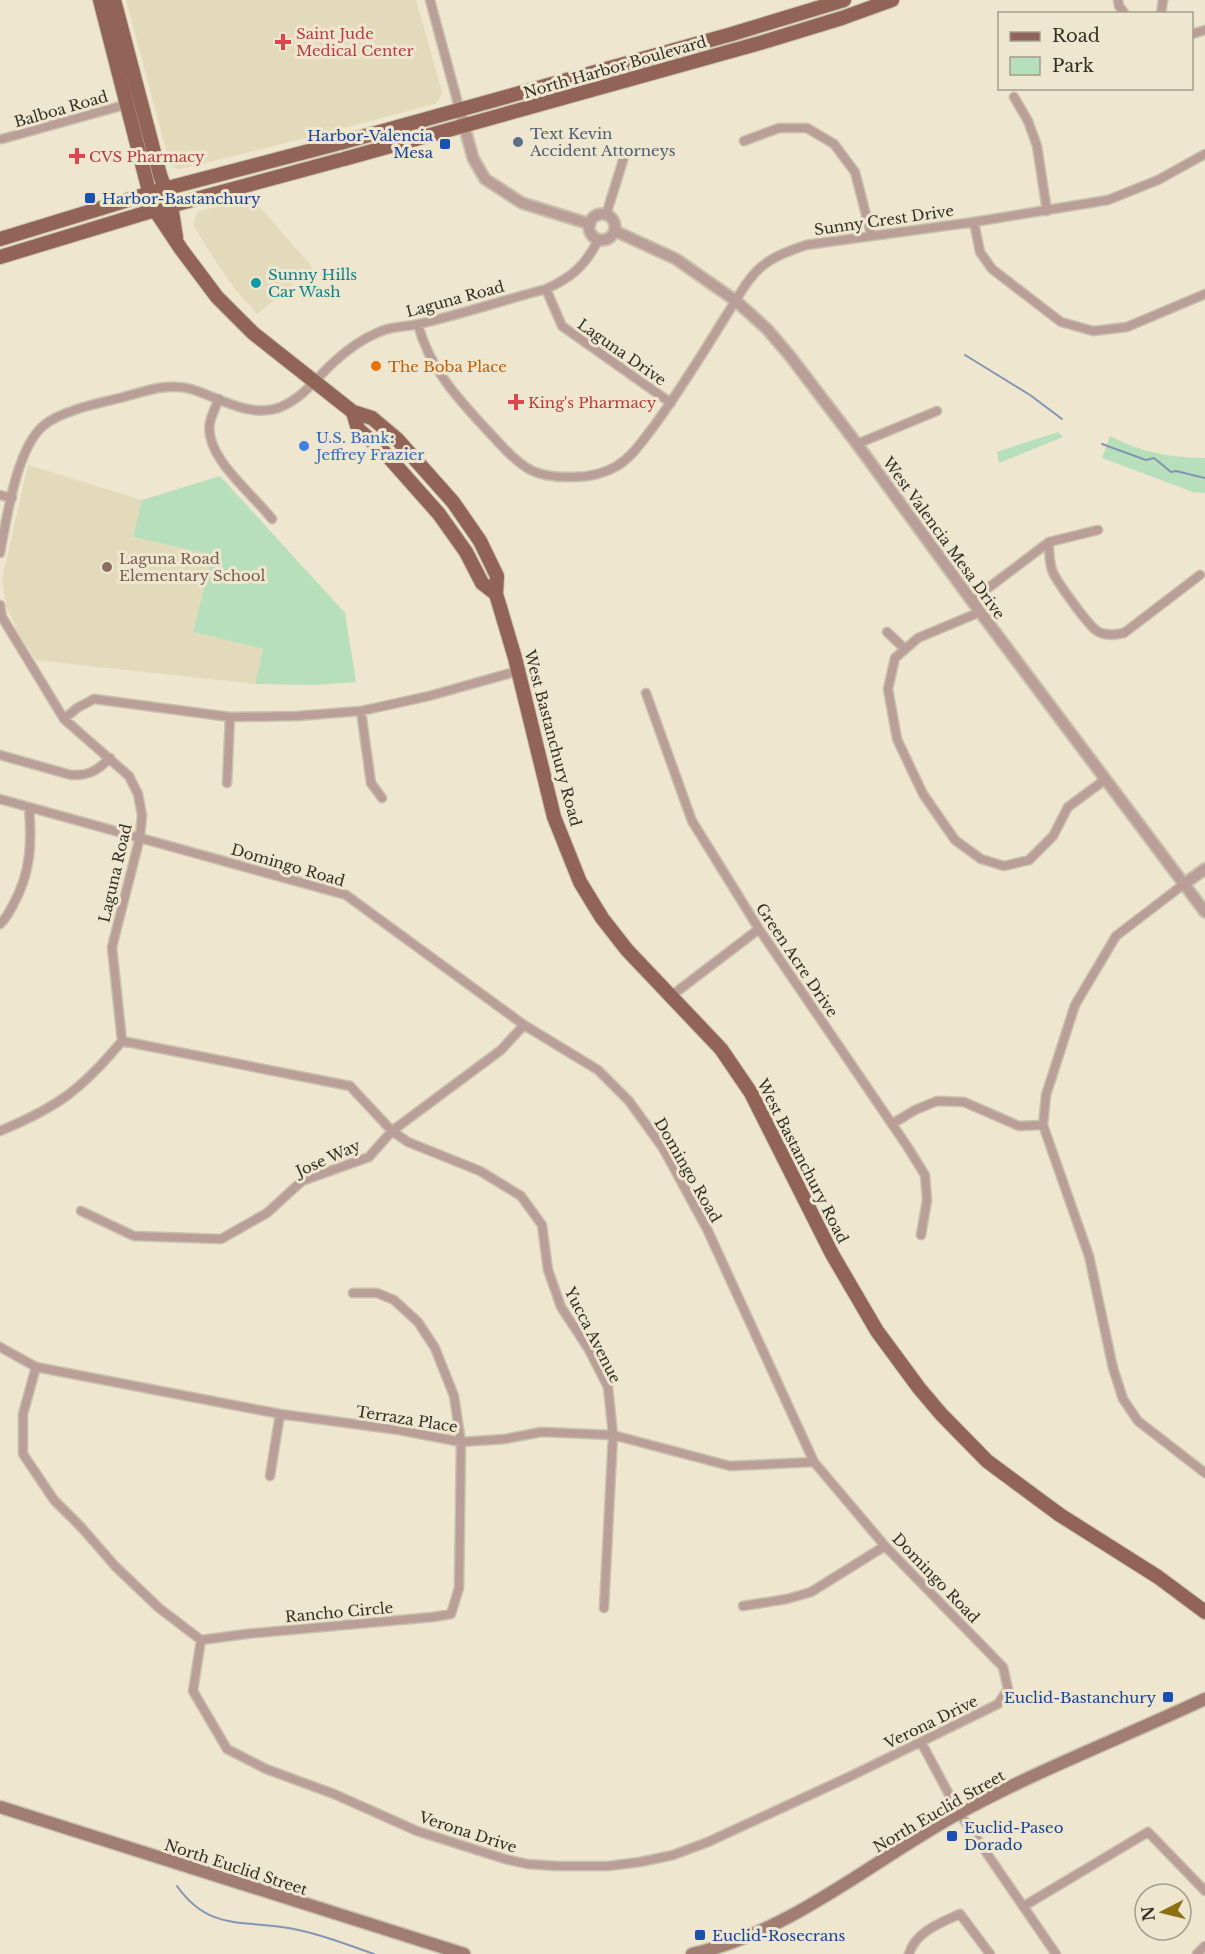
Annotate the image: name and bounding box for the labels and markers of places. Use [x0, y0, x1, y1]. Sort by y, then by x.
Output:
place label: Saint Jude Medical Center [296, 24, 415, 60]
marker: Saint Jude Medical Center [274, 33, 292, 51]
place label: Text Kevin Accident Attorneys [529, 124, 676, 160]
place label: Harbor-Valencia Mesa [307, 126, 434, 162]
marker: Text Kevin Accident Attorneys [511, 135, 525, 149]
marker: Harbor-Valencia Mesa [438, 137, 452, 151]
place label: CVS Pharmacy [89, 147, 205, 166]
marker: CVS Pharmacy [70, 149, 84, 163]
place label: Harbor-Bastanchury [102, 189, 261, 208]
marker: Harbor-Bastanchury [83, 191, 97, 205]
place label: Sunny Hills Car Wash [268, 265, 357, 301]
marker: Sunny Hills Car Wash [249, 276, 263, 290]
place label: The Boba Place [388, 357, 507, 376]
marker: The Boba Place [369, 359, 383, 373]
place label: King's Pharmacy [528, 393, 657, 412]
marker: King's Pharmacy [509, 395, 523, 409]
place label: U.S. Bank: Jeffrey Frazier [314, 428, 425, 464]
marker: U.S. Bank: Jeffrey Frazier [297, 439, 311, 453]
place label: Laguna Road Elementary School [119, 549, 266, 585]
marker: Laguna Road Elementary School [100, 560, 114, 574]
place label: Euclid-Bastanchury [1004, 1688, 1156, 1707]
marker: Euclid-Bastanchury [1161, 1690, 1175, 1704]
place label: Euclid-Paseo Dorado [964, 1818, 1064, 1854]
marker: Euclid-Paseo Dorado [945, 1829, 959, 1843]
place label: Euclid-Rosecrans [712, 1926, 846, 1945]
marker: Euclid-Rosecrans [693, 1928, 707, 1942]

